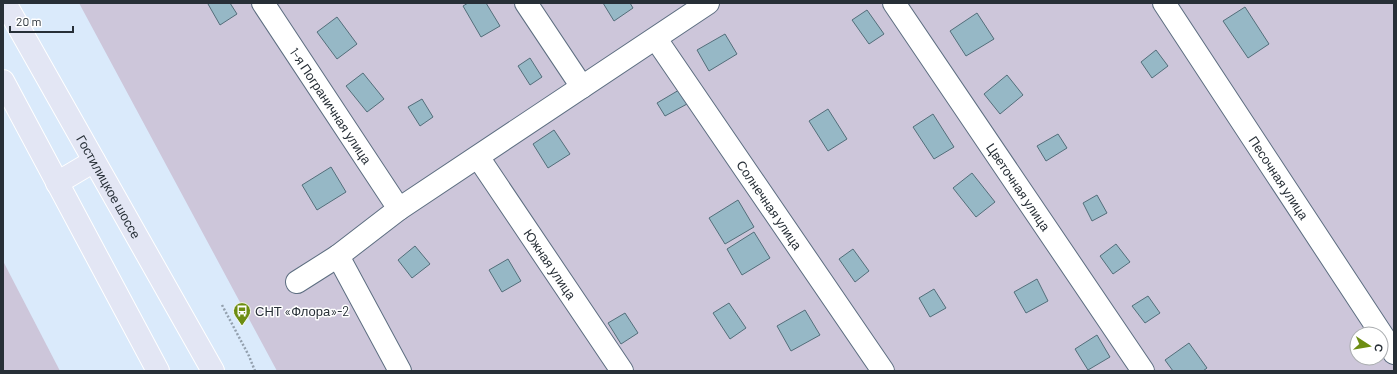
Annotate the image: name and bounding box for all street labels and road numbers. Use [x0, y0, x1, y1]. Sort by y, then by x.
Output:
street label: 1-я Пограничная улица [287, 44, 375, 168]
street label: Гостилицкое шоссе [73, 132, 144, 241]
street label: Песочная улица [1246, 133, 1312, 223]
street label: Цветочная улица [983, 140, 1054, 234]
street label: Солнечная улица [733, 157, 806, 253]
street label: Южная улица [521, 226, 580, 303]

